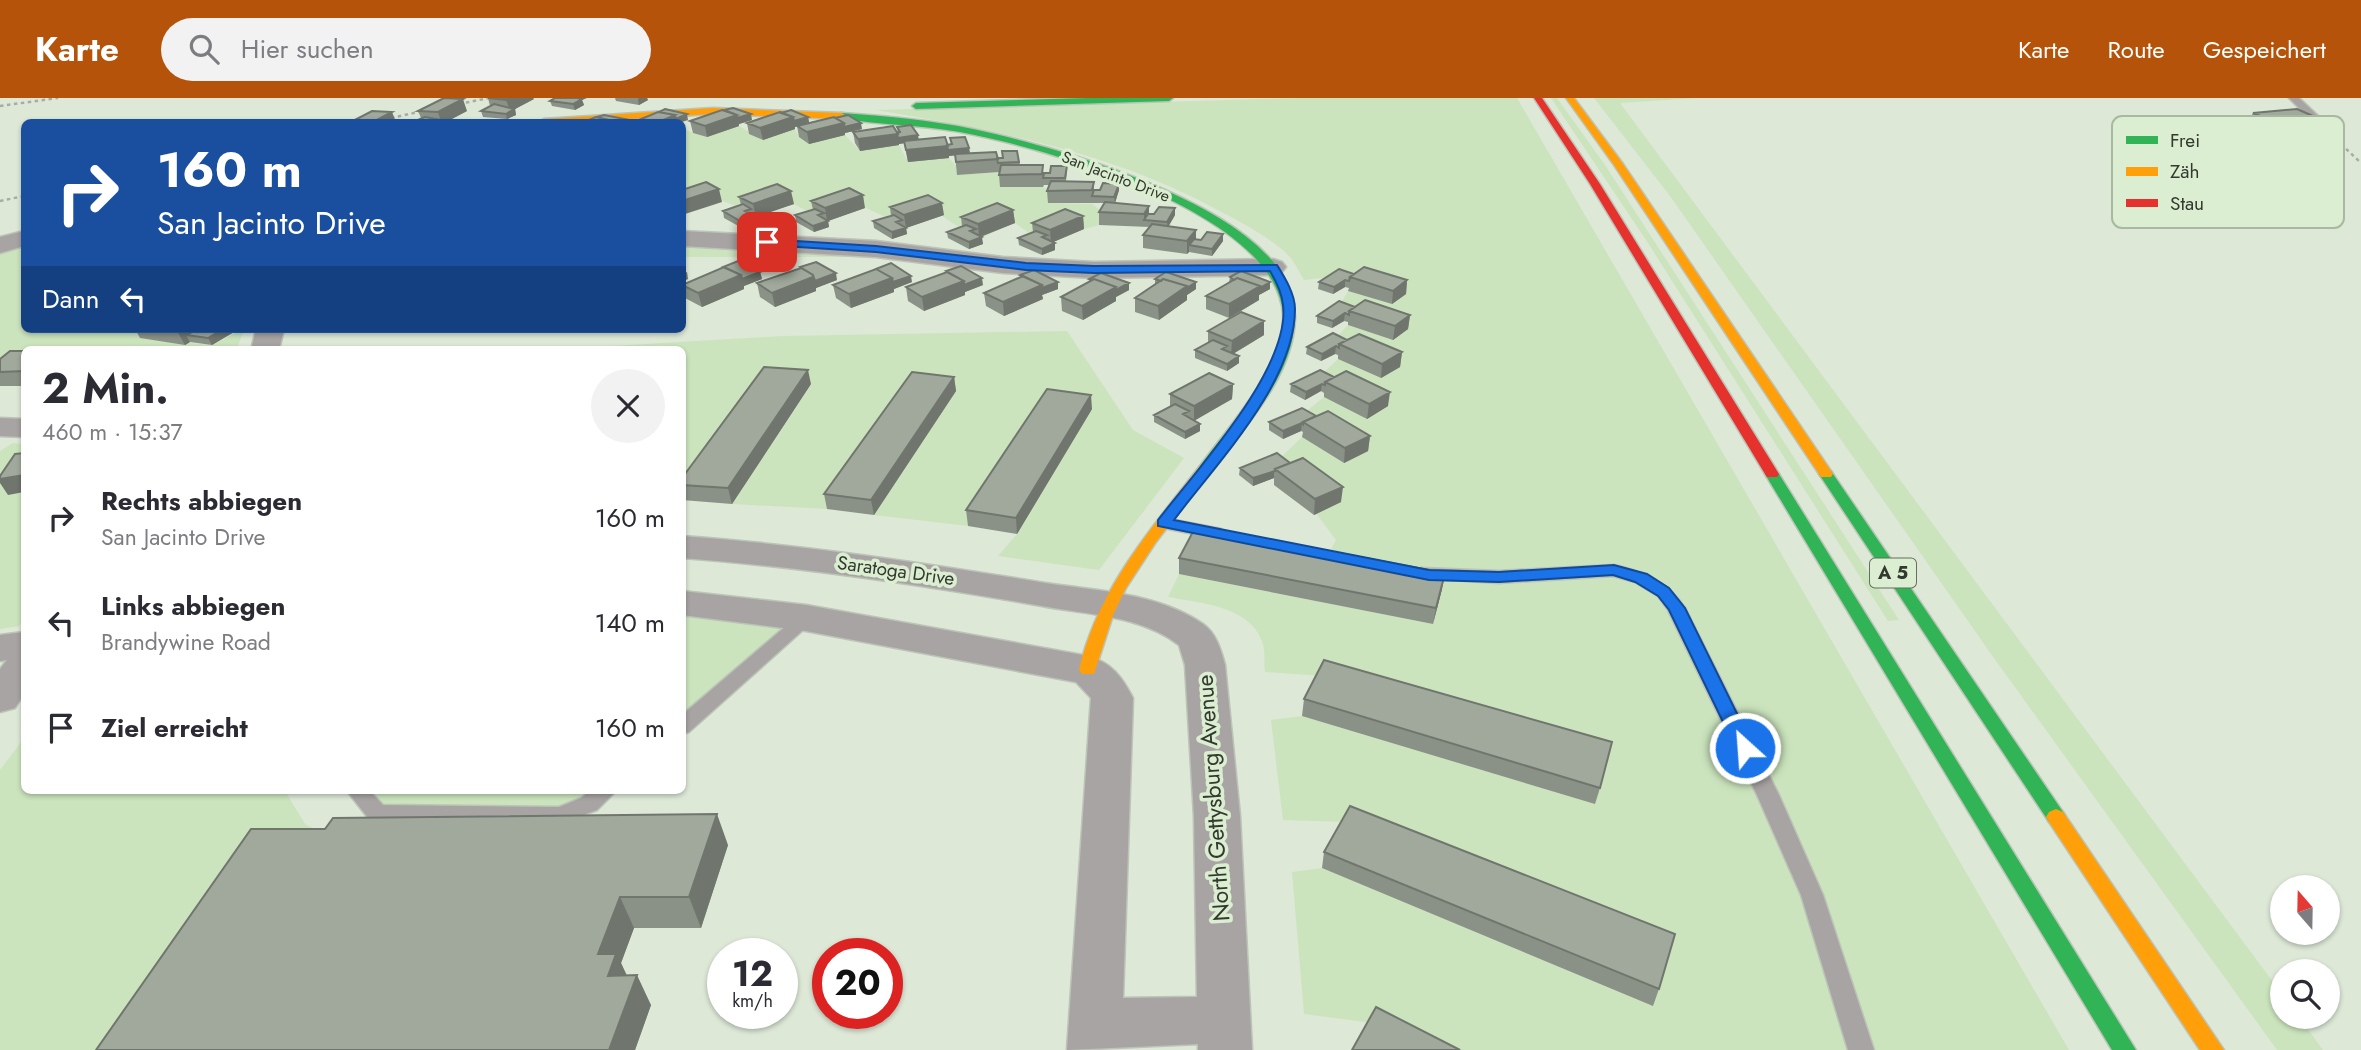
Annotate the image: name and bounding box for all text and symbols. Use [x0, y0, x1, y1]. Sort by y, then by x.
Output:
search box [161, 18, 651, 81]
text: Karte [35, 26, 119, 73]
icon: search [185, 30, 223, 68]
text: Hier suchen [241, 30, 374, 68]
text: Karte [2018, 32, 2069, 67]
text: Route [2107, 32, 2165, 67]
text: Gespeichert [2203, 32, 2326, 67]
legend [2112, 116, 2344, 228]
text: Frei [2170, 127, 2200, 154]
text: 160 m [157, 135, 302, 205]
street label: San Jacinto Drive [1058, 145, 1173, 208]
icon: right [42, 147, 133, 238]
text: Zäh [2170, 158, 2200, 185]
text: Stau [2170, 190, 2204, 217]
text: San Jacinto Drive [157, 200, 386, 246]
pin [737, 212, 797, 272]
icon: arrive [748, 223, 786, 261]
text: Dann [42, 280, 100, 318]
icon: left [114, 280, 152, 318]
text: 2 Min. [42, 358, 169, 419]
button: close [591, 369, 665, 443]
text: 460 m · 15:37 [42, 415, 183, 449]
text: Rechts abbiegen [101, 482, 302, 520]
icon: right [42, 499, 80, 537]
text: 160 m [595, 499, 665, 537]
text: San Jacinto Drive [101, 520, 265, 554]
street label: Saratoga Drive [836, 549, 956, 592]
road number: A 5 [1870, 559, 1916, 588]
text: Links abbiegen [101, 587, 285, 625]
icon: left [42, 604, 80, 642]
text: 140 m [594, 604, 665, 642]
text: Brandywine Road [101, 625, 271, 659]
street label: North Gettysburg Avenue [1187, 673, 1239, 923]
icon: arrive [42, 709, 80, 747]
text: Ziel erreicht [101, 709, 248, 747]
text: 160 m [595, 709, 665, 747]
position arrow [1708, 711, 1782, 785]
north arrow [2270, 875, 2340, 945]
map controls [2270, 875, 2340, 1029]
speed limit sign: 20 [812, 938, 903, 1029]
text: 12 [732, 949, 773, 999]
button: search [2270, 959, 2340, 1029]
text: km/h [732, 988, 773, 1014]

